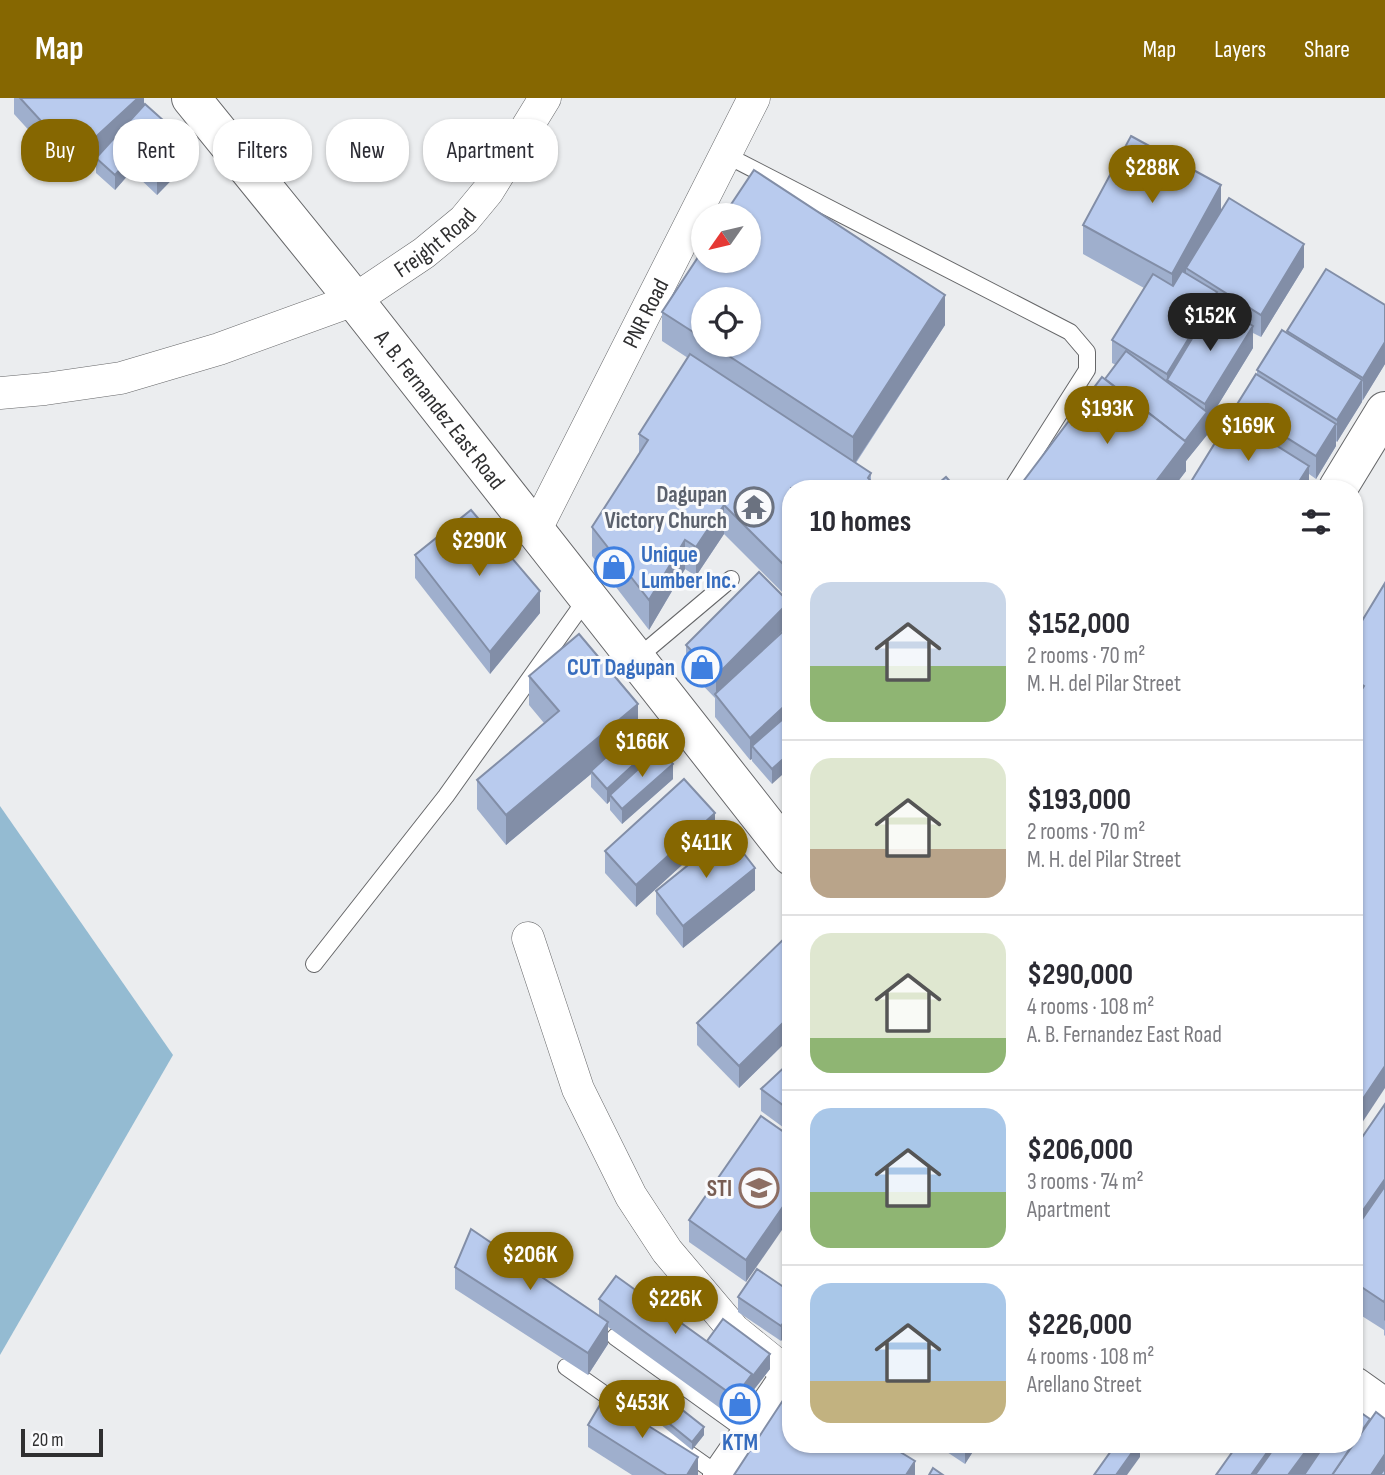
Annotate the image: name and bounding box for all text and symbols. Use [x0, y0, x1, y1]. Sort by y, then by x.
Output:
text: Map [35, 29, 84, 69]
text: Map [1143, 35, 1176, 64]
text: Layers [1214, 35, 1266, 64]
text: Share [1304, 35, 1350, 64]
chip: Buy [21, 119, 99, 182]
chip: Rent [113, 119, 199, 182]
chip: Filters [213, 119, 312, 182]
chip: New [326, 119, 409, 182]
chip: Apartment [423, 119, 558, 182]
pin: $288K [1103, 146, 1201, 205]
text: $288K [1125, 154, 1179, 182]
street label: Freight Road [389, 203, 483, 284]
north arrow [691, 203, 761, 273]
map controls [691, 203, 761, 357]
street label: PNR Road [617, 274, 675, 353]
button: locate [691, 287, 761, 357]
pin: $152K [1161, 294, 1259, 353]
text: $152K [1184, 302, 1236, 330]
street label: A. B. Fernandez East Road [368, 324, 511, 495]
pin: $193K [1058, 386, 1156, 446]
text: $193K [1080, 395, 1134, 423]
pin: $169K [1199, 404, 1297, 463]
text: $169K [1221, 412, 1275, 440]
place label: Dagupan Victory Church [605, 481, 727, 535]
temple icon: Dagupan Victory Church [733, 486, 775, 528]
icon: filters [1297, 503, 1335, 541]
text: 10 homes [810, 504, 911, 540]
pin: $290K [430, 518, 528, 578]
text: $290K [451, 527, 507, 555]
place label: Unique Lumber Inc. [641, 541, 737, 595]
shop icon: Unique Lumber Inc. [593, 546, 635, 588]
text: $152,000 [1027, 606, 1130, 642]
icon: home [866, 610, 950, 694]
text: 2 rooms · 70 m² [1027, 642, 1145, 670]
shop icon: CUT Dagupan [681, 646, 723, 688]
place label: CUT Dagupan [567, 654, 675, 682]
text: M. H. del Pilar Street [1027, 670, 1181, 698]
pin: $166K [593, 720, 691, 779]
text: $166K [615, 728, 669, 756]
text: $193,000 [1027, 782, 1131, 818]
icon: home [866, 786, 950, 870]
text: 2 rooms · 70 m² [1027, 818, 1145, 846]
pin: $411K [657, 820, 755, 880]
text: $411K [680, 829, 732, 857]
text: M. H. del Pilar Street [1027, 846, 1181, 874]
text: $290,000 [1027, 957, 1133, 993]
icon: home [866, 961, 950, 1045]
text: 4 rooms · 108 m² [1027, 993, 1154, 1021]
text: A. B. Fernandez East Road [1027, 1021, 1222, 1049]
text: $206,000 [1027, 1132, 1133, 1168]
icon: home [866, 1136, 950, 1220]
school or university icon: STI [738, 1167, 780, 1209]
text: 3 rooms · 74 m² [1027, 1168, 1144, 1196]
place label: STI [707, 1175, 732, 1203]
text: Apartment [1027, 1196, 1111, 1224]
pin: $206K [481, 1232, 579, 1292]
text: $206K [503, 1241, 557, 1269]
pin: $226K [626, 1276, 724, 1336]
text: $226K [648, 1285, 702, 1313]
text: $226,000 [1027, 1307, 1132, 1343]
icon: home [866, 1311, 950, 1395]
text: 4 rooms · 108 m² [1027, 1343, 1154, 1371]
text: Arellano Street [1027, 1371, 1142, 1399]
pin: $453K [593, 1380, 691, 1440]
shop icon: KTM [719, 1383, 761, 1425]
text: $453K [615, 1389, 669, 1417]
scale bar [21, 1426, 103, 1458]
text: 20 m [32, 1429, 64, 1452]
place label: KTM [722, 1429, 758, 1457]

